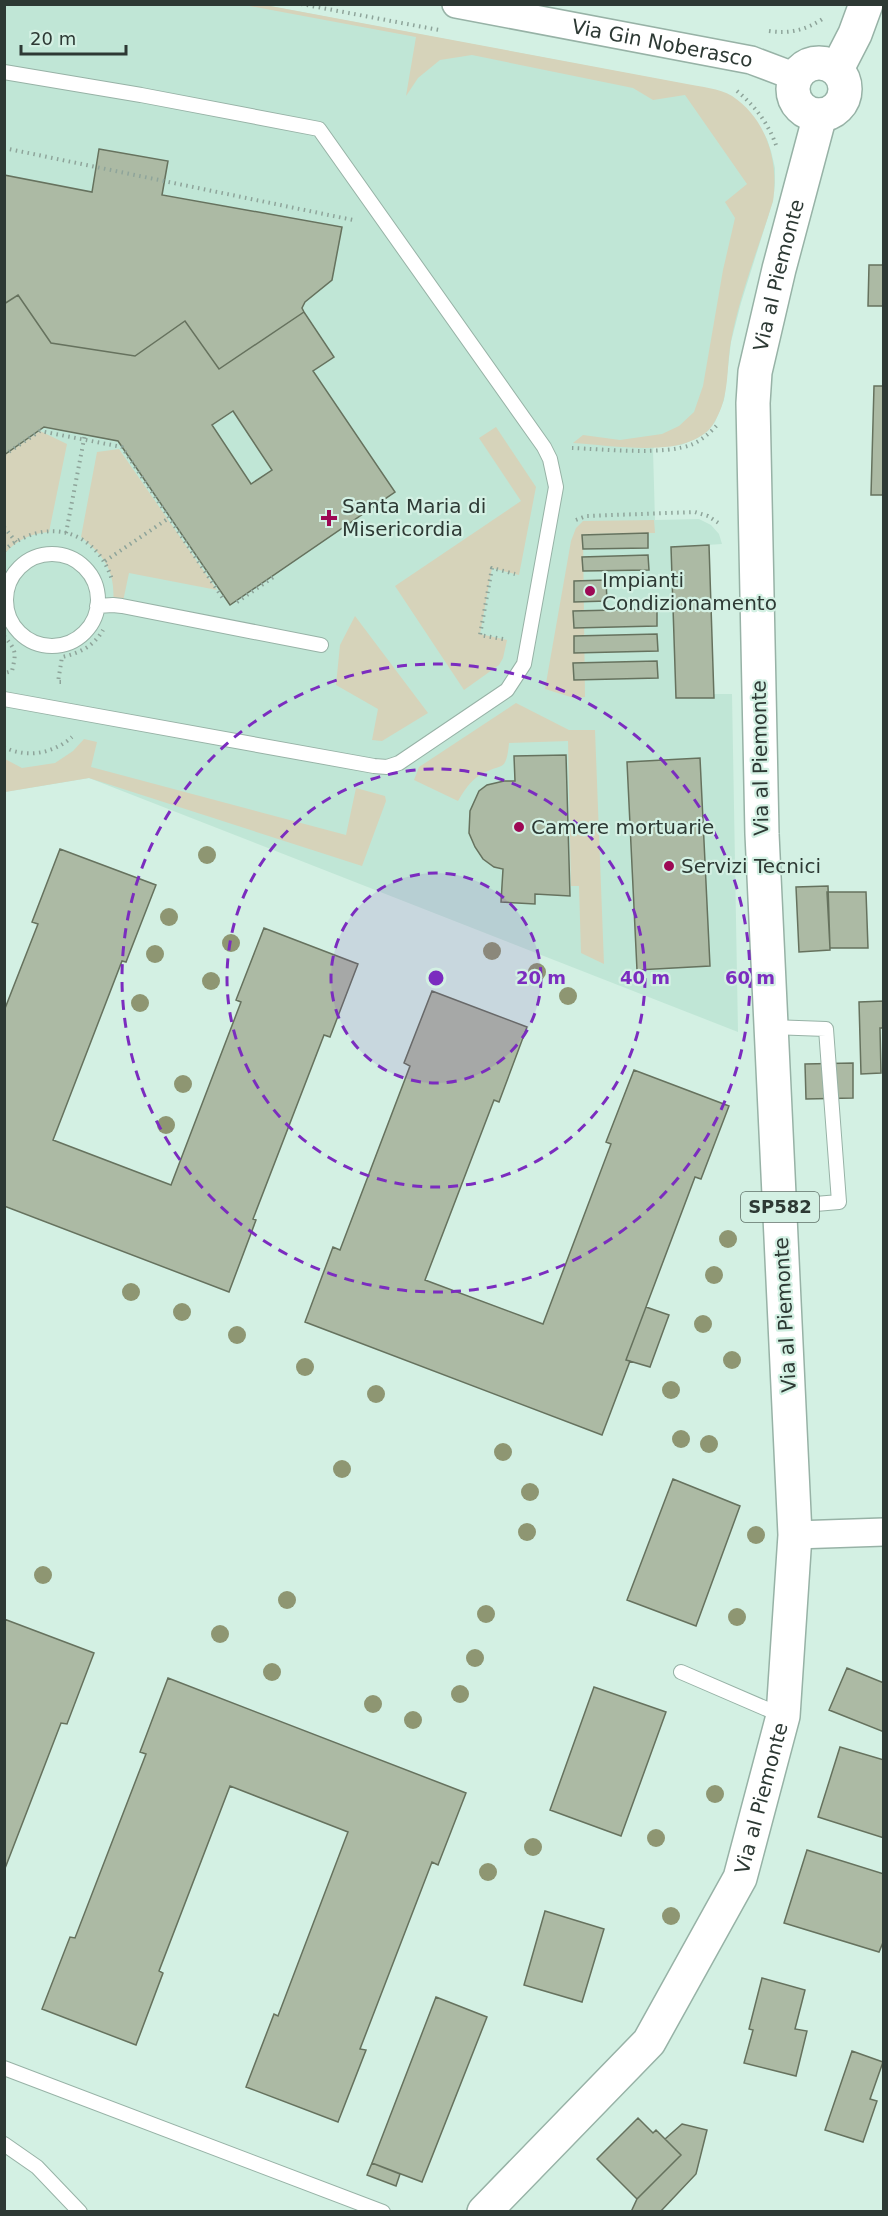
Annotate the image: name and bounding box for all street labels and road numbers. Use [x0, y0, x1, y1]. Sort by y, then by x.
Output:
street label: Via Gin Noberasco [570, 14, 755, 72]
street label: Via al Piemonte [748, 197, 809, 354]
street label: Via al Piemonte [747, 680, 773, 836]
road number: SP582 [741, 1192, 819, 1222]
street label: Via al Piemonte [769, 1237, 801, 1393]
street label: Via al Piemonte [730, 1720, 793, 1877]

